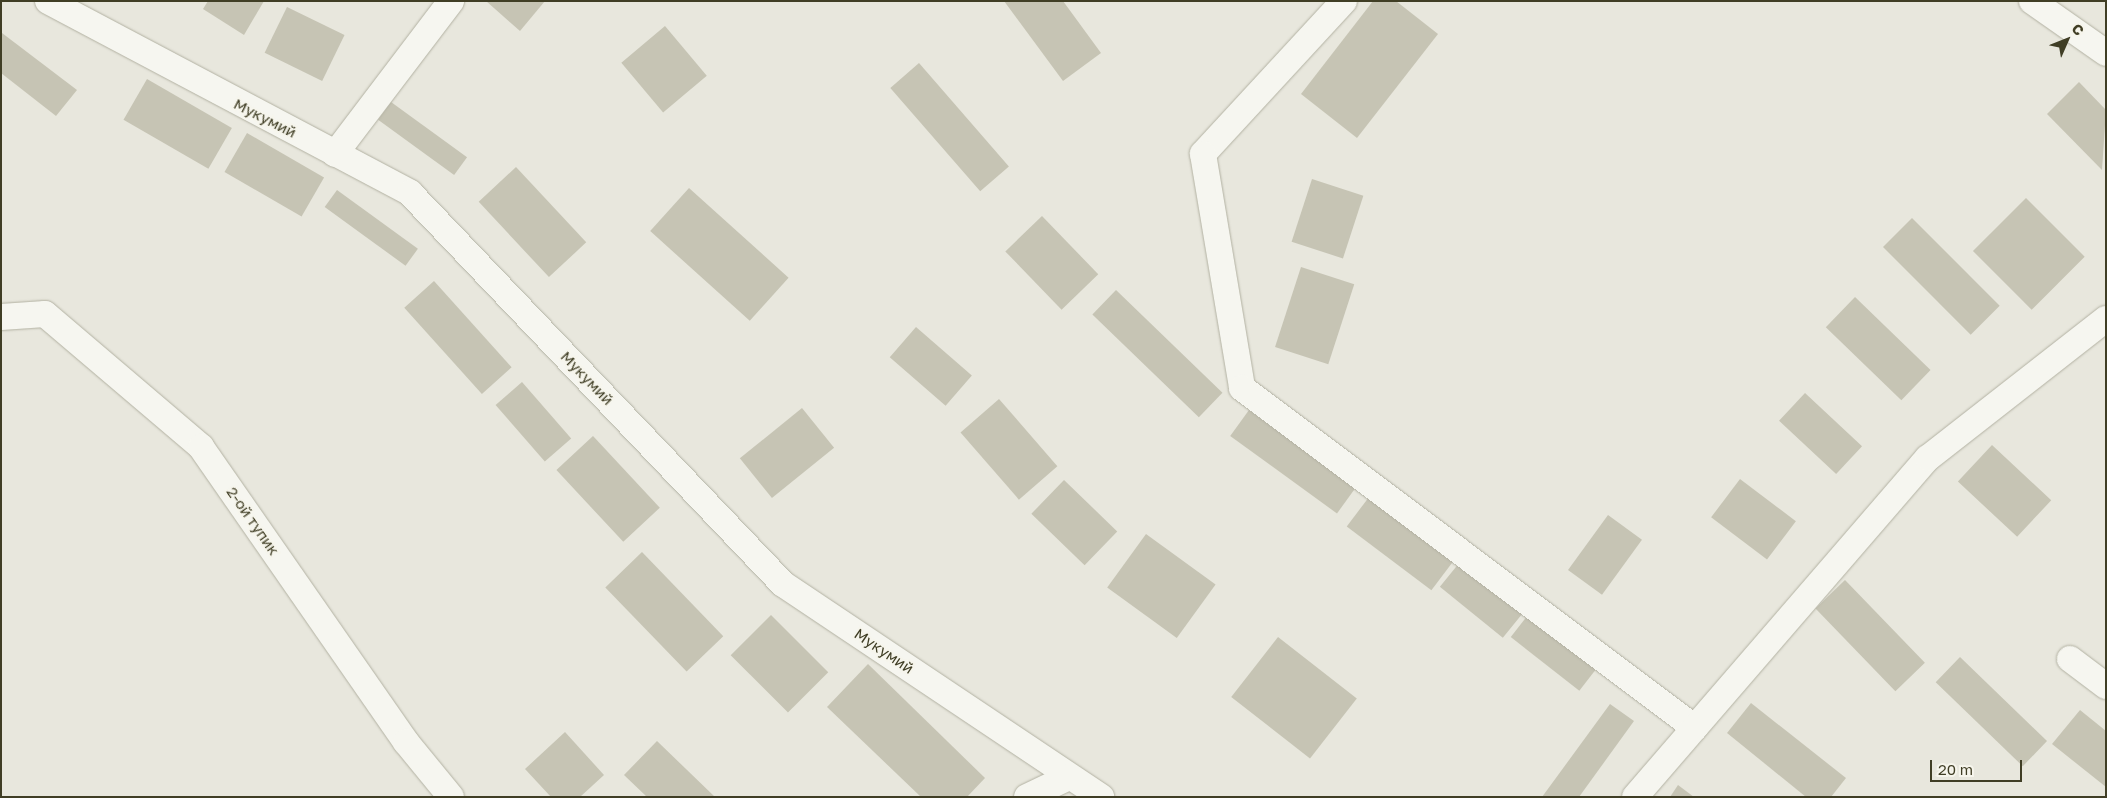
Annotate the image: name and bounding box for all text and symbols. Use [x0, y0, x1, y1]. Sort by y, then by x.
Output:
north arrow [2042, 15, 2092, 65]
text: С [2069, 20, 2088, 39]
street label: Мукумий [231, 95, 299, 141]
street label: Мукумий [557, 347, 617, 409]
street label: 2-ой тупик [223, 483, 283, 559]
street label: Мукумий [851, 625, 917, 677]
scale bar [1932, 750, 2024, 782]
text: 20 m [1938, 760, 1973, 778]

